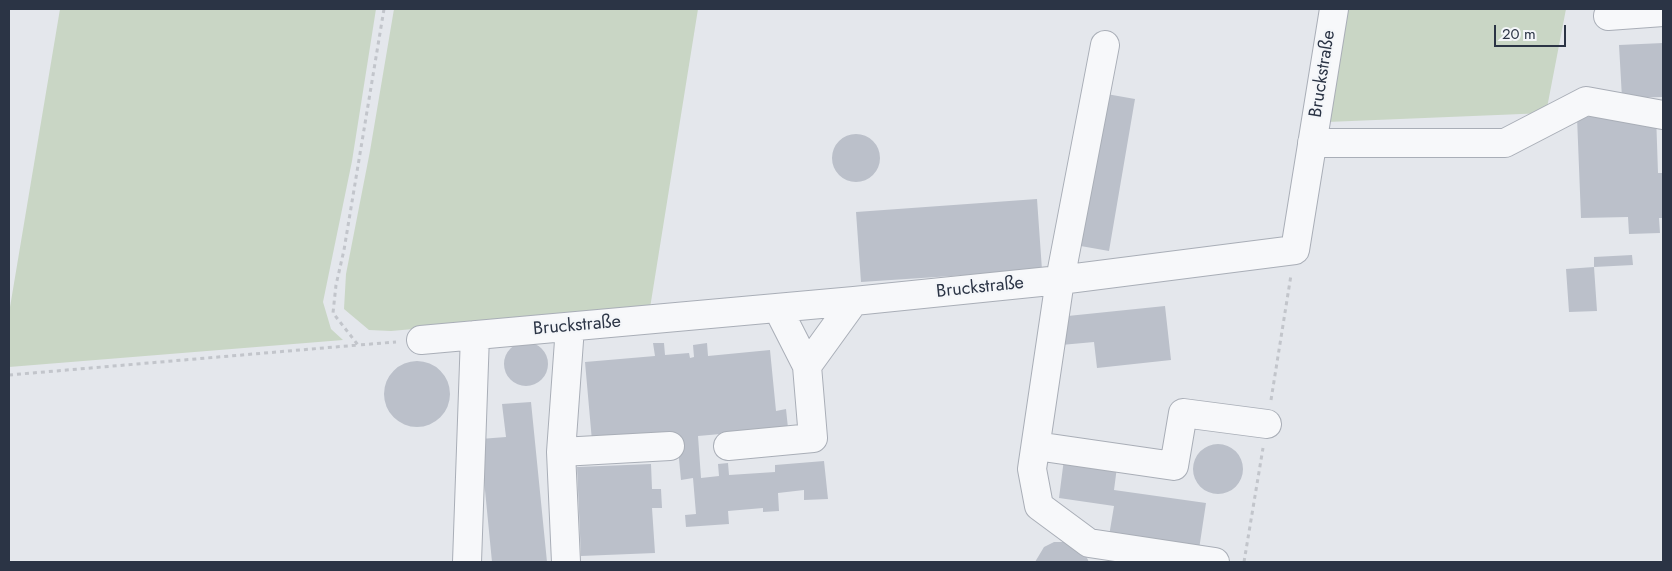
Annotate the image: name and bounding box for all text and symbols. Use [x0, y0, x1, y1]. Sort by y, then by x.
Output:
scale bar [1497, 15, 1570, 47]
text: 20 m [1502, 23, 1536, 45]
street label: Bruckstraße [1305, 29, 1341, 119]
street label: Bruckstraße [935, 273, 1025, 303]
street label: Bruckstraße [532, 311, 622, 341]

